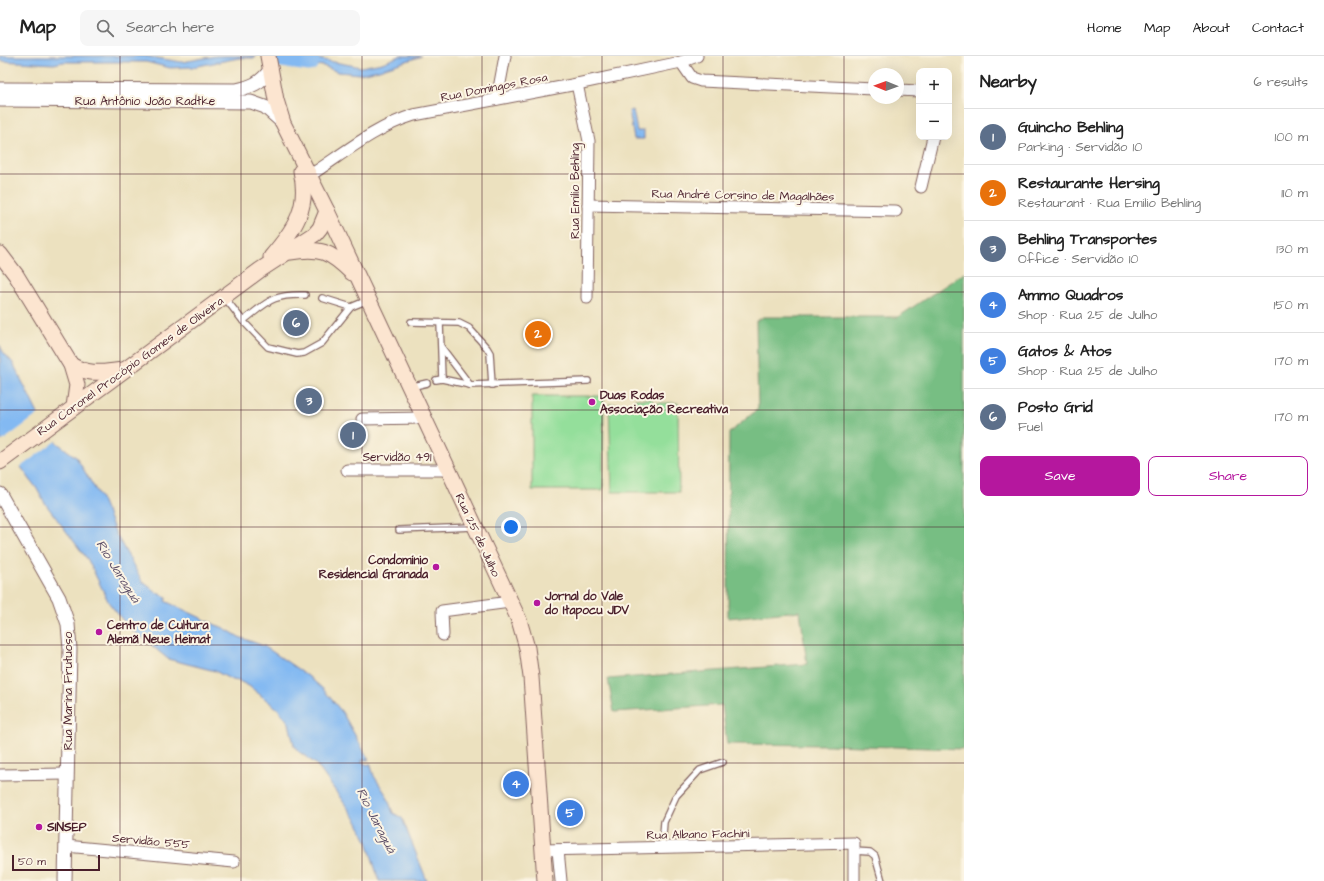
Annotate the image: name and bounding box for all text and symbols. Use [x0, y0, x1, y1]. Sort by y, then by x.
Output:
search box [80, 10, 360, 46]
text: Map [20, 14, 56, 41]
icon: search [94, 17, 116, 39]
text: Search here [126, 17, 215, 38]
text: Home [1087, 18, 1122, 38]
text: Map [1144, 18, 1170, 38]
text: About [1192, 18, 1230, 38]
text: Contact [1252, 18, 1304, 38]
north arrow [868, 68, 904, 104]
map controls [916, 68, 952, 140]
button: + [916, 68, 952, 104]
street label: Rua Domingos Rosa [439, 69, 549, 107]
text: Nearby [980, 70, 1037, 94]
text: 6 results [1253, 73, 1308, 91]
street label: Rua Antônio João Radtke [75, 93, 216, 110]
button: − [916, 104, 952, 140]
text: Guincho Behling [1018, 117, 1123, 138]
text: 1 [992, 128, 994, 146]
text: 100 m [1275, 128, 1308, 146]
text: Parking · Servidão 10 [1018, 138, 1142, 156]
street label: Rua Emilio Behling [567, 143, 585, 239]
text: Restaurante Hersing [1018, 173, 1160, 194]
text: 2 [989, 184, 997, 202]
text: 110 m [1281, 184, 1308, 202]
street label: Rua André Corsino de Magalhães [651, 185, 835, 207]
text: Restaurant · Rua Emilio Behling [1018, 194, 1201, 212]
text: Behling Transportes [1018, 229, 1157, 250]
text: 3 [990, 240, 996, 258]
text: 130 m [1276, 240, 1308, 258]
text: Office · Servidão 10 [1018, 250, 1139, 268]
text: Ammo Quadros [1018, 285, 1123, 306]
street label: Rua Coronel Procópio Gomes de Oliveira [33, 293, 227, 440]
text: 4 [989, 296, 997, 314]
text: 150 m [1274, 296, 1308, 314]
text: Shop · Rua 25 de Julho [1018, 306, 1157, 324]
pin: 6 [283, 308, 309, 338]
pin: 2 [525, 319, 551, 349]
text: Gatos & Atos [1018, 341, 1112, 362]
text: 5 [988, 352, 998, 370]
text: 170 m [1275, 352, 1308, 370]
text: Shop · Rua 25 de Julho [1018, 362, 1157, 380]
pin: 3 [296, 386, 322, 416]
place label: Duas Rodas Associação Recreativa [600, 387, 729, 418]
marker: Duas Rodas Associação Recreativa [587, 397, 597, 407]
text: Posto Grid [1018, 397, 1093, 418]
text: 6 [989, 408, 997, 426]
text: 170 m [1275, 408, 1308, 426]
text: Fuel [1018, 418, 1043, 436]
pin: 1 [340, 420, 366, 450]
street label: Servidão 491 [362, 449, 432, 466]
button: Save [980, 456, 1140, 496]
button: Share [1148, 456, 1308, 496]
street label: Rua 25 de Julho [451, 491, 504, 580]
your location [501, 517, 521, 537]
water label: Rio Jaraguá [91, 537, 145, 608]
place label: Condomínio Residencial Granada [319, 552, 429, 583]
marker: Condomínio Residencial Granada [431, 562, 441, 572]
place label: Jornal do Vale do Itapocu JDV [544, 588, 630, 620]
marker: Jornal do Vale do Itapocu JDV [532, 598, 542, 608]
place label: Centro de Cultura Alemã Neue Heimat [107, 617, 211, 648]
marker: Centro de Cultura Alemã Neue Heimat [94, 627, 104, 637]
street label: Rua Marina Frutuoso [60, 632, 77, 750]
pin: 4 [503, 769, 529, 799]
water label: Rio Jaraguá [351, 785, 401, 858]
pin: 5 [557, 798, 583, 828]
place label: SINSEP [46, 819, 87, 836]
marker: SINSEP [34, 822, 44, 832]
street label: Rua Albano Fachini [646, 825, 750, 844]
street label: Servidão 555 [111, 830, 191, 853]
scale bar [12, 853, 100, 872]
text: 50 m [18, 854, 46, 869]

